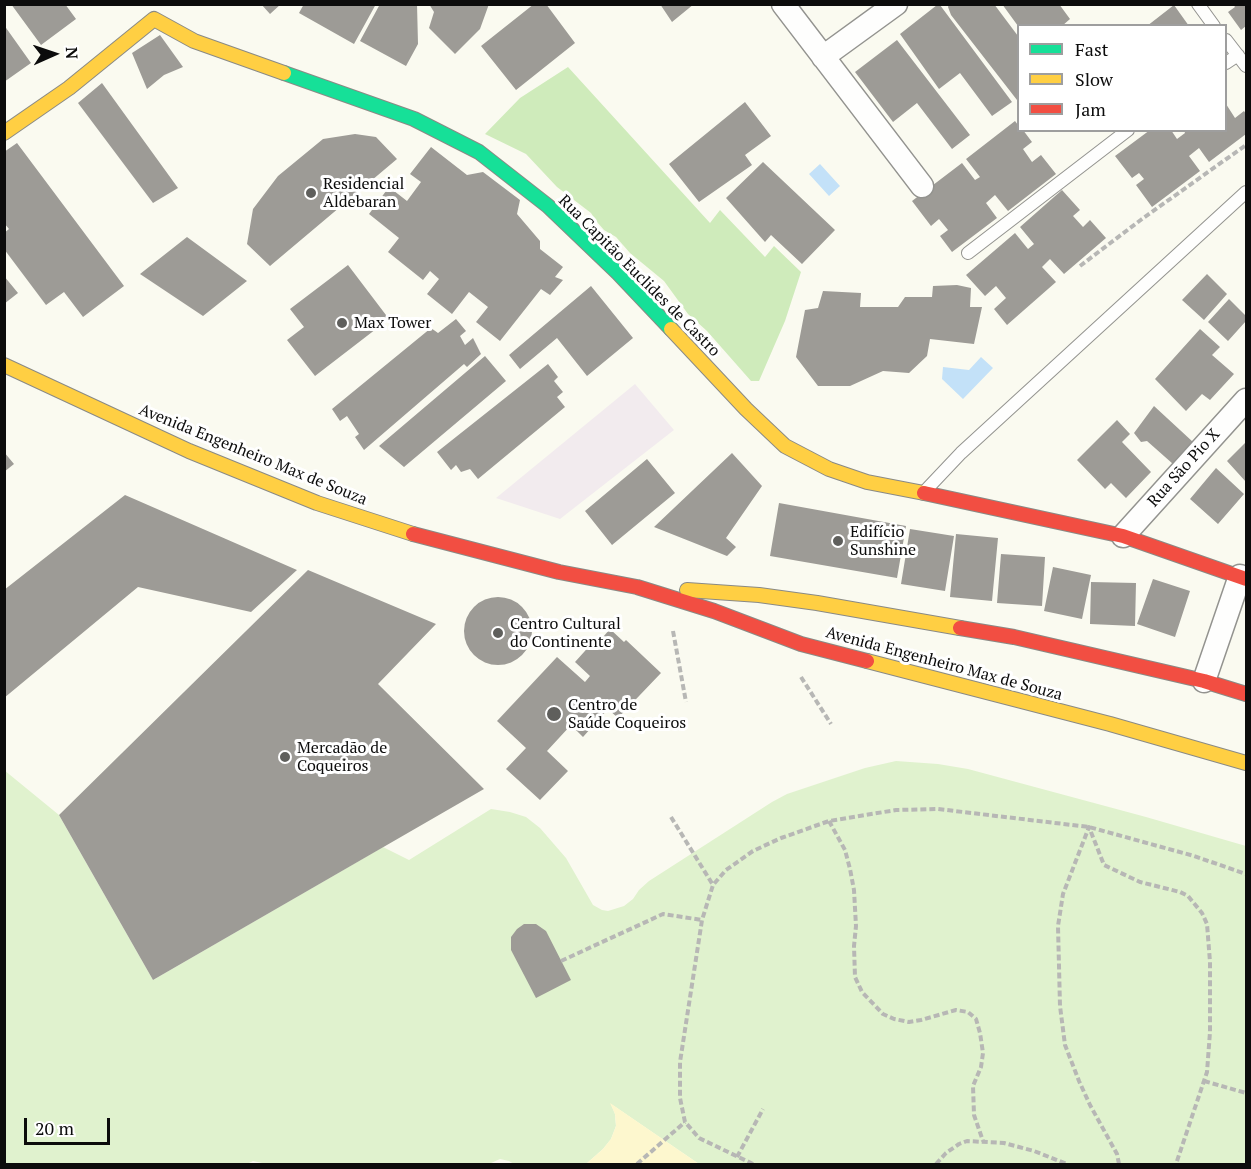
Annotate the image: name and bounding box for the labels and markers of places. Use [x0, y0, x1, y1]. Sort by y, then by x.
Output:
place label: Residencial Aldebaran [323, 174, 404, 212]
marker: Residencial Aldebaran [304, 186, 318, 200]
place label: Max Tower [354, 313, 431, 333]
marker: Max Tower [335, 316, 349, 330]
place label: Edifício Sunshine [850, 522, 916, 560]
marker: Edifício Sunshine [831, 534, 845, 548]
place label: Centro Cultural do Continente [510, 614, 621, 652]
marker: Centro Cultural do Continente [491, 626, 505, 640]
place label: Centro de Saúde Coqueiros [568, 695, 686, 733]
marker: Centro de Saúde Coqueiros [545, 705, 563, 723]
place label: Mercadão de Coqueiros [297, 738, 387, 776]
marker: Mercadão de Coqueiros [278, 750, 292, 764]

